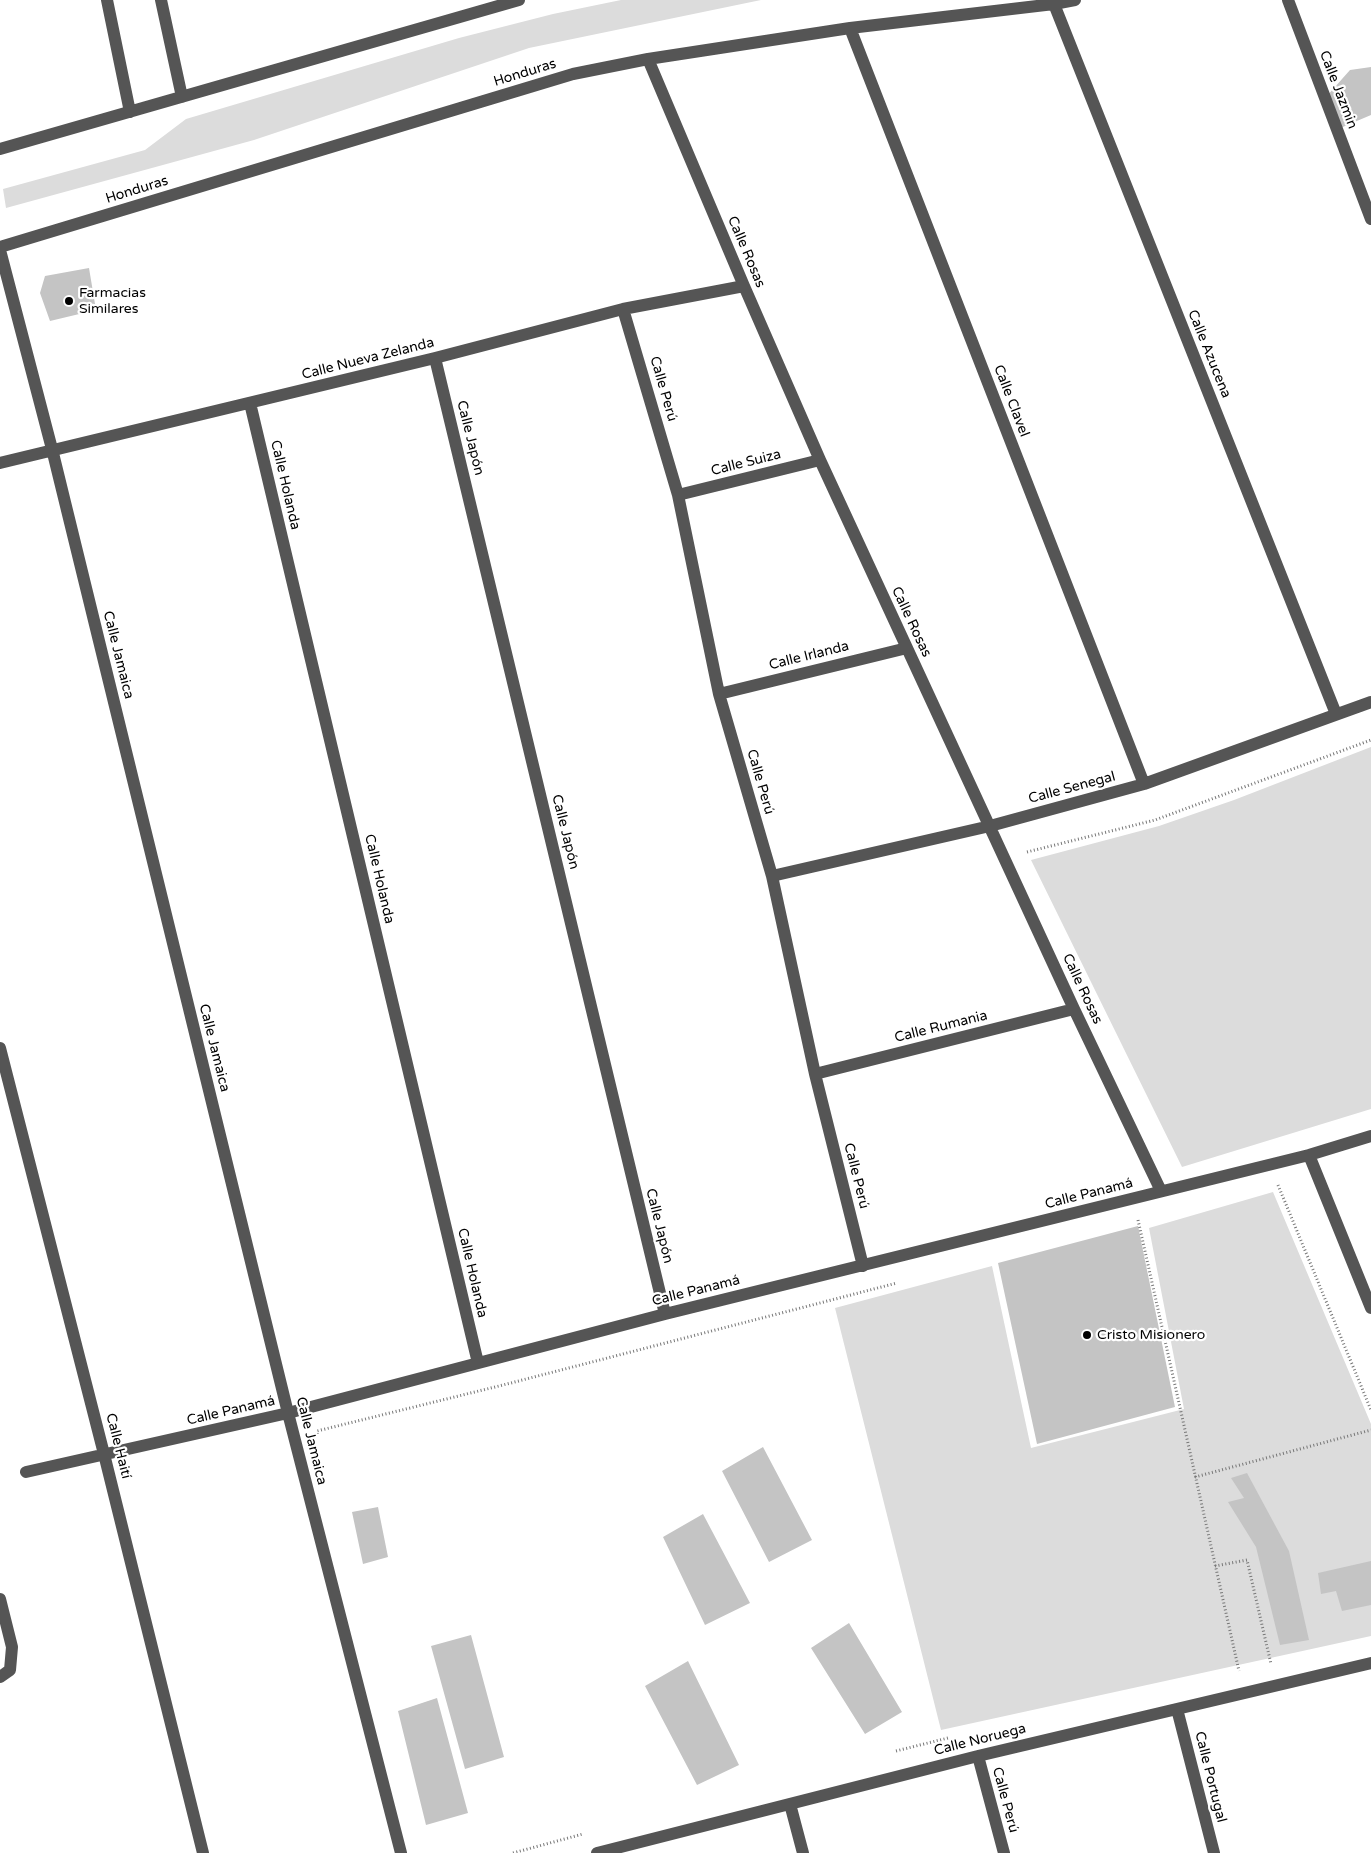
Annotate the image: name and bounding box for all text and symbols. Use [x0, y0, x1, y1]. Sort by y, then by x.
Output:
street label: Calle Jazmin [1315, 49, 1361, 131]
street label: Honduras [492, 56, 558, 90]
street label: Honduras [104, 173, 170, 207]
street label: Calle Rosas [723, 214, 769, 290]
place label: Farmacias Similares [79, 285, 146, 318]
marker: Farmacias Similares [63, 295, 75, 307]
street label: Calle Azucena [1184, 307, 1234, 401]
street label: Calle Nueva Zelanda [300, 334, 436, 384]
street label: Calle Perú [646, 354, 680, 424]
street label: Calle Clavel [990, 363, 1032, 439]
street label: Calle Japón [453, 399, 487, 477]
street label: Calle Holanda [267, 438, 303, 532]
street label: Calle Suiza [709, 446, 783, 480]
street label: Calle Rosas [887, 584, 935, 660]
street label: Calle Jamaica [99, 609, 137, 701]
street label: Calle Irlanda [767, 638, 851, 674]
street label: Calle Perú [743, 747, 777, 817]
street label: Calle Senegal [1027, 768, 1117, 808]
street label: Calle Japón [548, 793, 582, 871]
street label: Calle Holanda [361, 832, 397, 926]
street label: Calle Rosas [1058, 951, 1106, 1027]
street label: Calle Jamaica [195, 1002, 233, 1094]
street label: Calle Rumania [893, 1007, 989, 1047]
street label: Calle Perú [840, 1141, 872, 1211]
street label: Calle Panamá [1043, 1175, 1135, 1213]
street label: Calle Japón [642, 1187, 676, 1265]
street label: Calle Holanda [454, 1226, 490, 1320]
street label: Calle Panamá [650, 1272, 742, 1310]
place label: Cristo Misionero [1097, 1327, 1205, 1343]
marker: Cristo Misionero [1081, 1329, 1093, 1341]
street label: Calle Panamá [185, 1393, 277, 1429]
street label: Calle Jamaica [292, 1395, 330, 1487]
street label: Calle Haití [102, 1412, 134, 1480]
street label: Calle Noruega [932, 1720, 1028, 1760]
street label: Calle Portugal [1191, 1730, 1229, 1824]
street label: Calle Perú [988, 1765, 1022, 1835]

